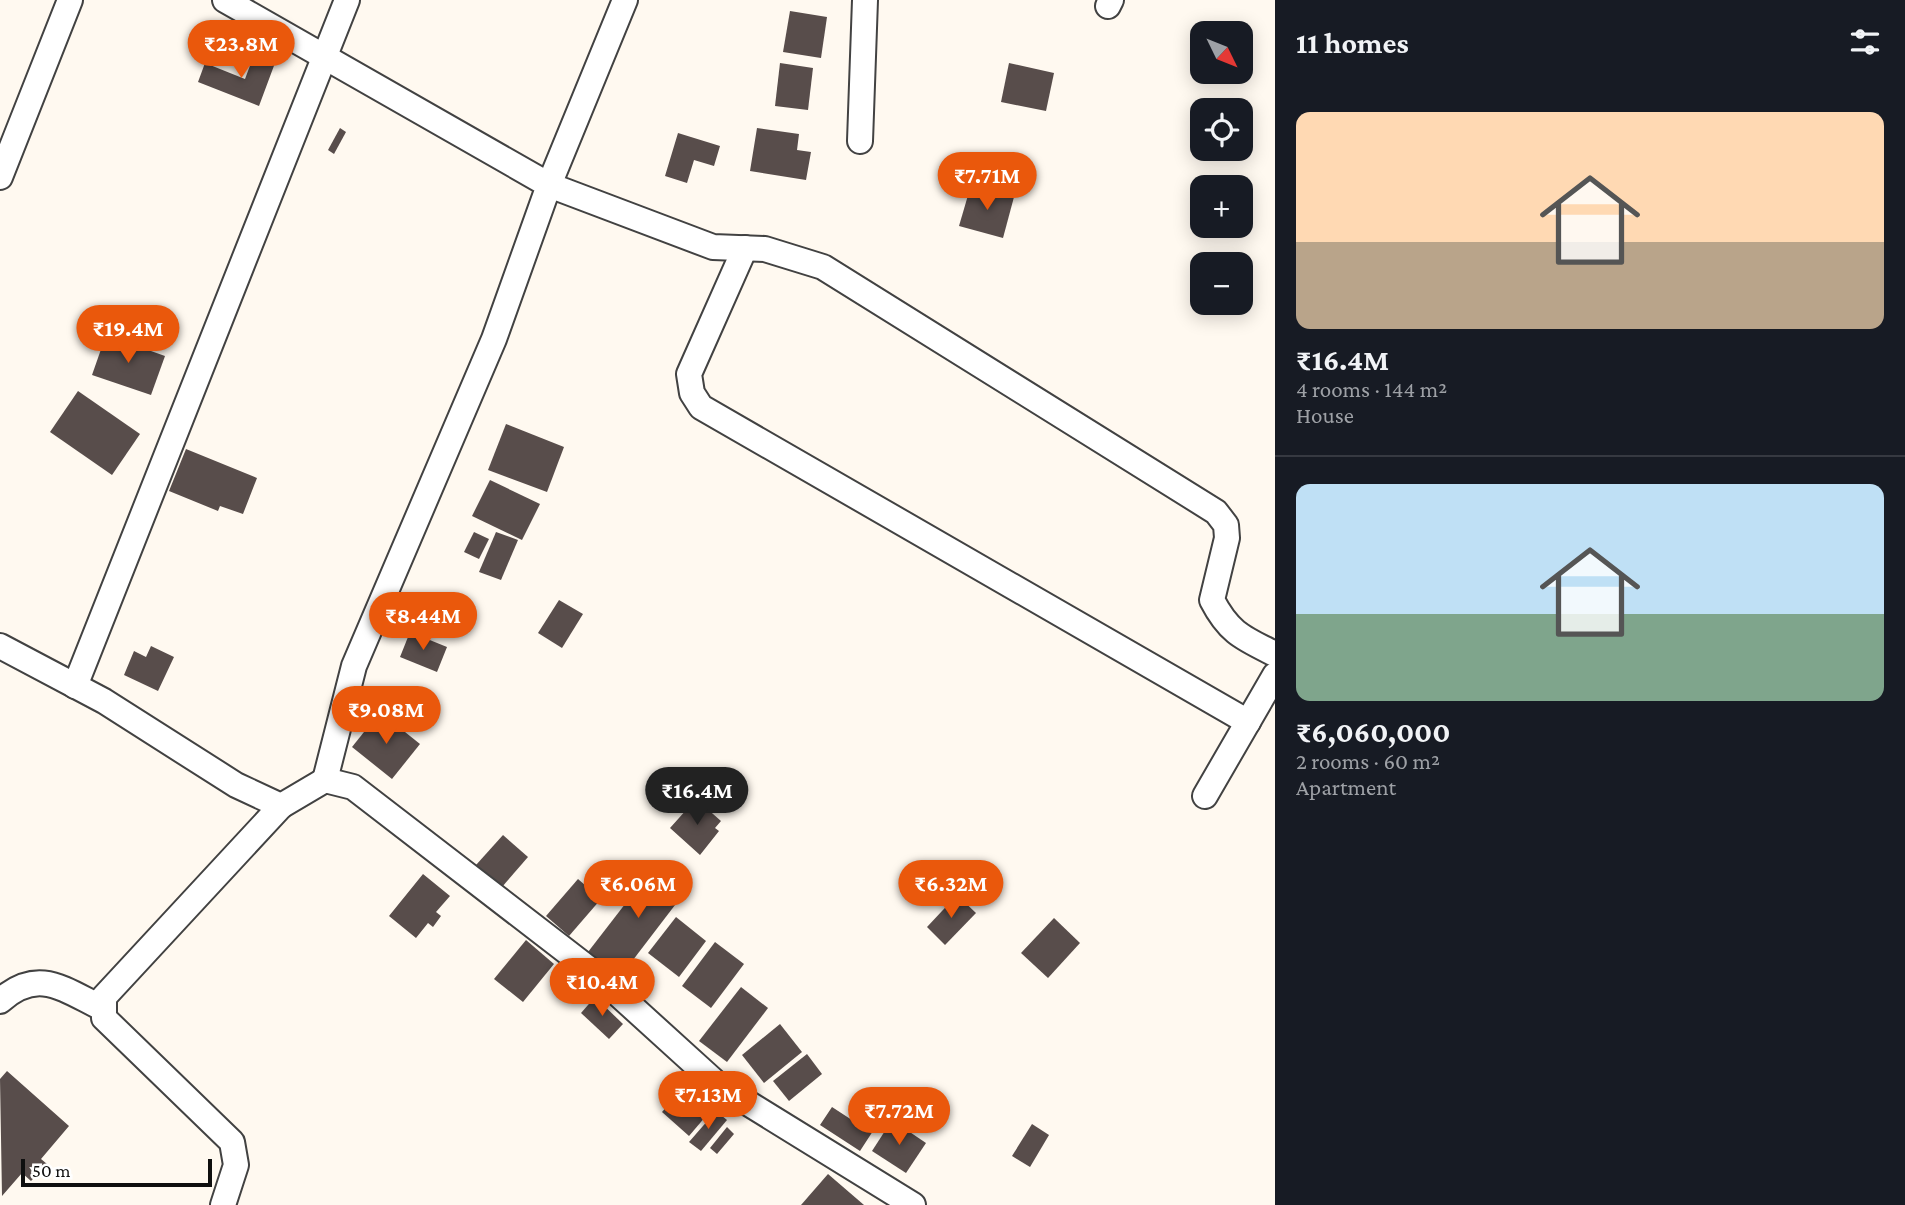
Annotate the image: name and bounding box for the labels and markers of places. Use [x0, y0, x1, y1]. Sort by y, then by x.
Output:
pin: ₹23.8M [184, 20, 298, 80]
pin: ₹7.71M [930, 152, 1044, 212]
pin: ₹19.4M [71, 306, 185, 365]
pin: ₹8.44M [366, 592, 480, 652]
pin: ₹9.08M [329, 686, 443, 746]
pin: ₹16.4M [640, 768, 754, 827]
pin: ₹6.06M [581, 860, 695, 920]
pin: ₹6.32M [894, 860, 1008, 920]
pin: ₹10.4M [545, 958, 659, 1018]
pin: ₹7.13M [651, 1072, 765, 1131]
pin: ₹7.72M [842, 1088, 956, 1147]

